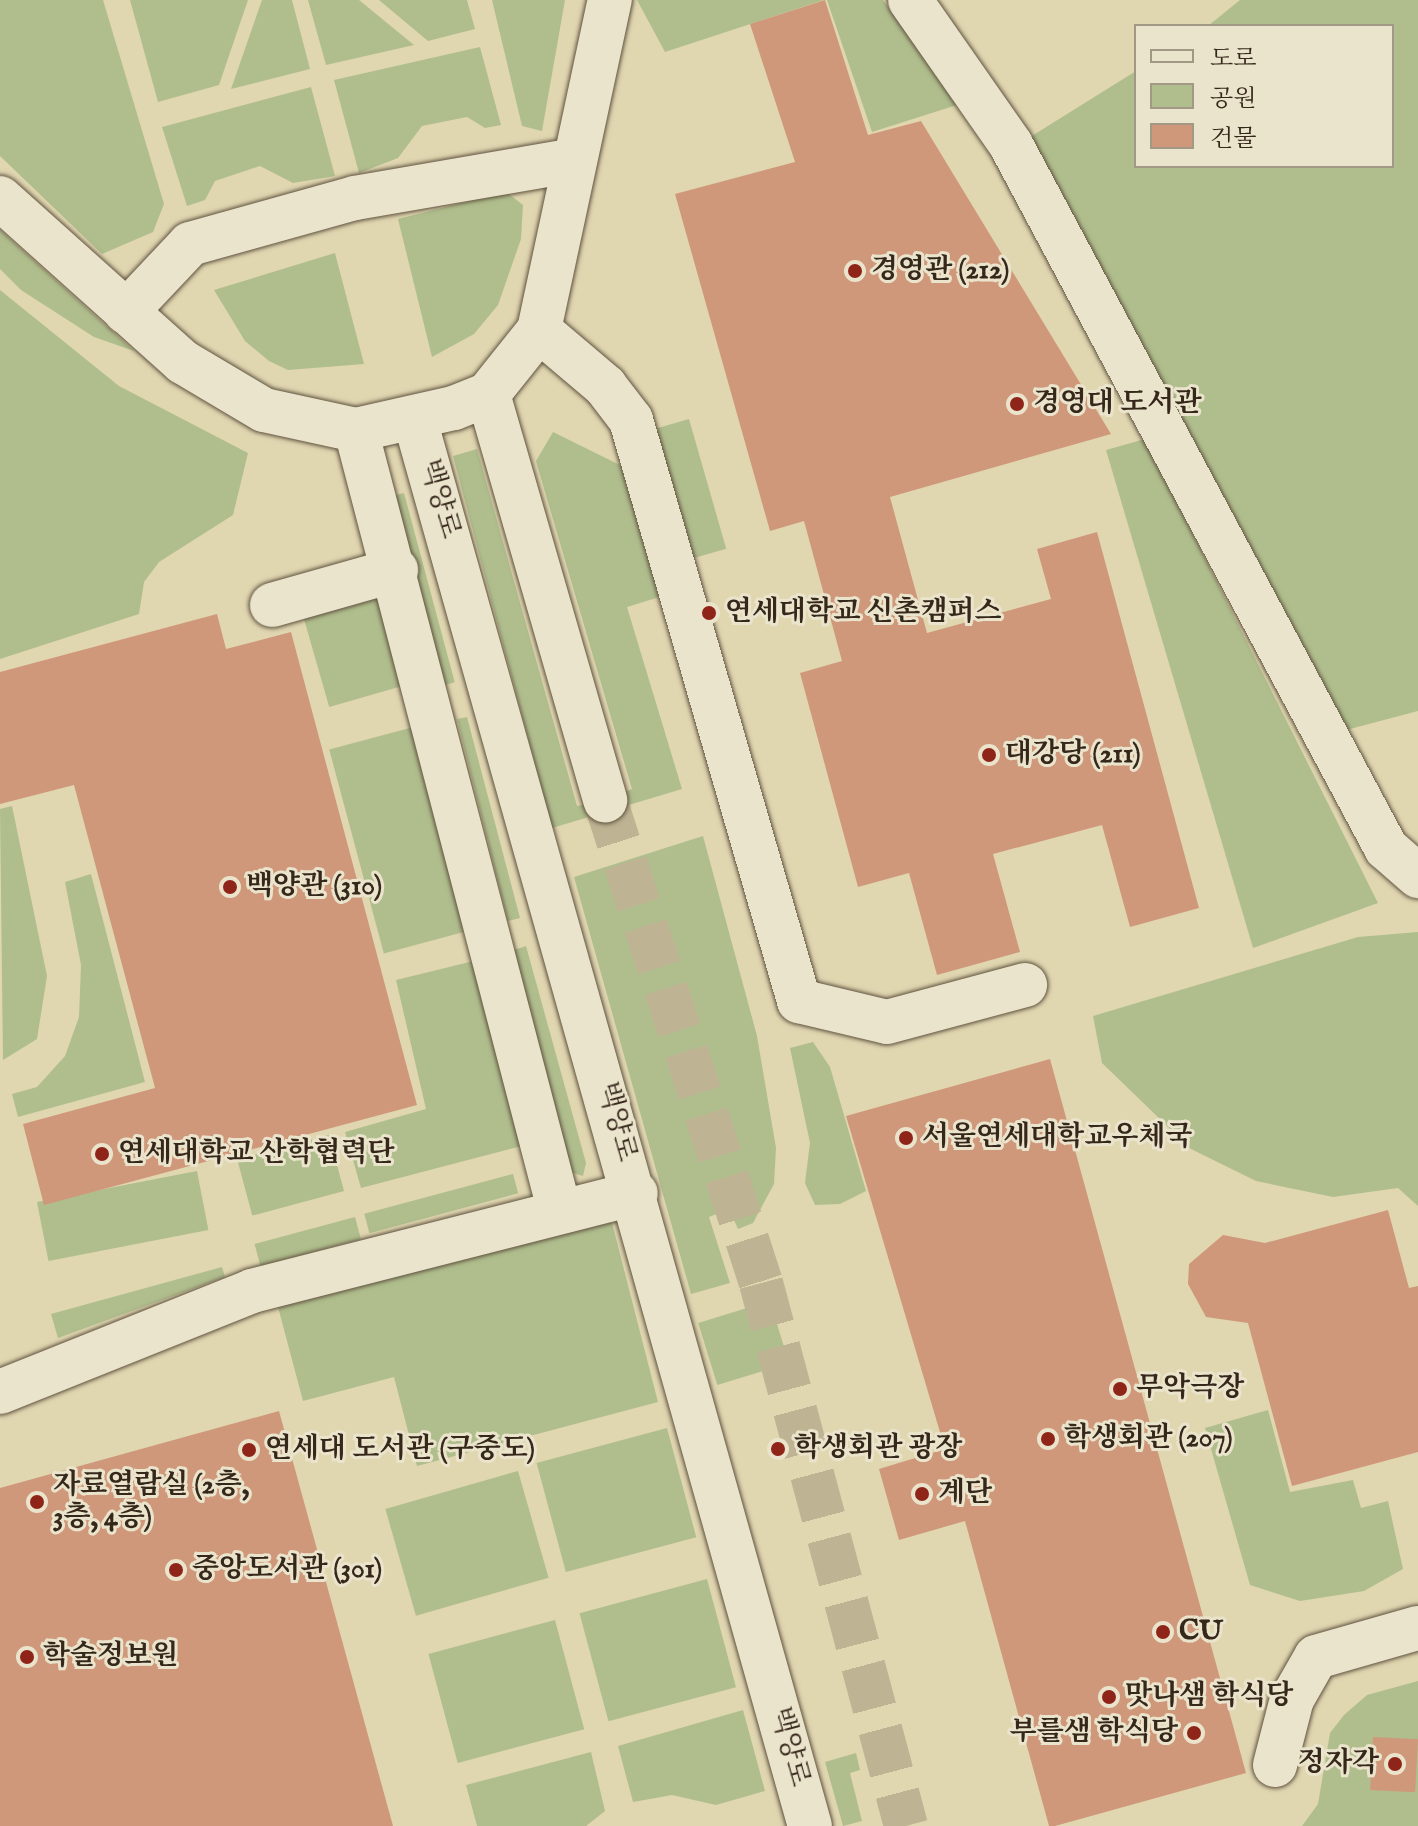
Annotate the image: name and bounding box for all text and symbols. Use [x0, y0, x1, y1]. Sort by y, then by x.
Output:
legend [1134, 24, 1394, 168]
text: 도로 [1210, 44, 1256, 75]
text: 공원 [1210, 84, 1256, 115]
text: 건물 [1210, 124, 1256, 155]
place label: 경영관 (212) [871, 254, 1009, 288]
marker: 경영관 (212) [846, 262, 864, 280]
place label: 경영대 도서관 [1033, 387, 1201, 421]
marker: 경영대 도서관 [1008, 395, 1026, 413]
street label: 백양로 [412, 455, 466, 543]
place label: 연세대학교 신촌캠퍼스 [725, 596, 1002, 630]
marker: 연세대학교 신촌캠퍼스 [700, 604, 718, 622]
place label: 대강당 (211) [1005, 738, 1141, 772]
marker: 대강당 (211) [980, 746, 998, 764]
place label: 백양관 (310) [246, 870, 382, 904]
marker: 백양관 (310) [221, 878, 239, 896]
street label: 백양로 [589, 1078, 643, 1166]
place label: 서울연세대학교우체국 [922, 1121, 1192, 1155]
marker: 서울연세대학교우체국 [897, 1129, 915, 1147]
place label: 연세대학교 산학협력단 [118, 1137, 395, 1171]
marker: 연세대학교 산학협력단 [93, 1145, 111, 1163]
place label: 무악극장 [1136, 1372, 1244, 1406]
marker: 무악극장 [1111, 1380, 1129, 1398]
place label: 학생회관 (207) [1064, 1422, 1233, 1456]
marker: 학생회관 (207) [1039, 1430, 1057, 1448]
place label: 학생회관 광장 [794, 1432, 962, 1466]
place label: 연세대 도서관 (구중도) [265, 1433, 535, 1467]
marker: 학생회관 광장 [769, 1440, 787, 1458]
marker: 연세대 도서관 (구중도) [240, 1441, 258, 1459]
place label: 자료열람실 (2층, 3층, 4층) [53, 1469, 249, 1535]
place label: 계단 [938, 1477, 992, 1511]
marker: 계단 [913, 1485, 931, 1503]
marker: 자료열람실 (2층, 3층, 4층) [28, 1493, 46, 1511]
place label: 중앙도서관 (301) [192, 1553, 382, 1587]
marker: 중앙도서관 (301) [167, 1561, 185, 1579]
place label: CU [1179, 1615, 1223, 1649]
marker: CU [1154, 1623, 1172, 1641]
place label: 학술정보원 [43, 1640, 178, 1674]
marker: 학술정보원 [18, 1648, 36, 1666]
place label: 맛나샘 학식당 [1125, 1680, 1293, 1714]
marker: 맛나샘 학식당 [1100, 1688, 1118, 1706]
street label: 백양로 [762, 1703, 816, 1791]
place label: 부를샘 학식당 [1010, 1716, 1178, 1750]
marker: 부를샘 학식당 [1185, 1724, 1203, 1742]
place label: 정자각 [1298, 1747, 1379, 1781]
marker: 정자각 [1386, 1755, 1404, 1773]

